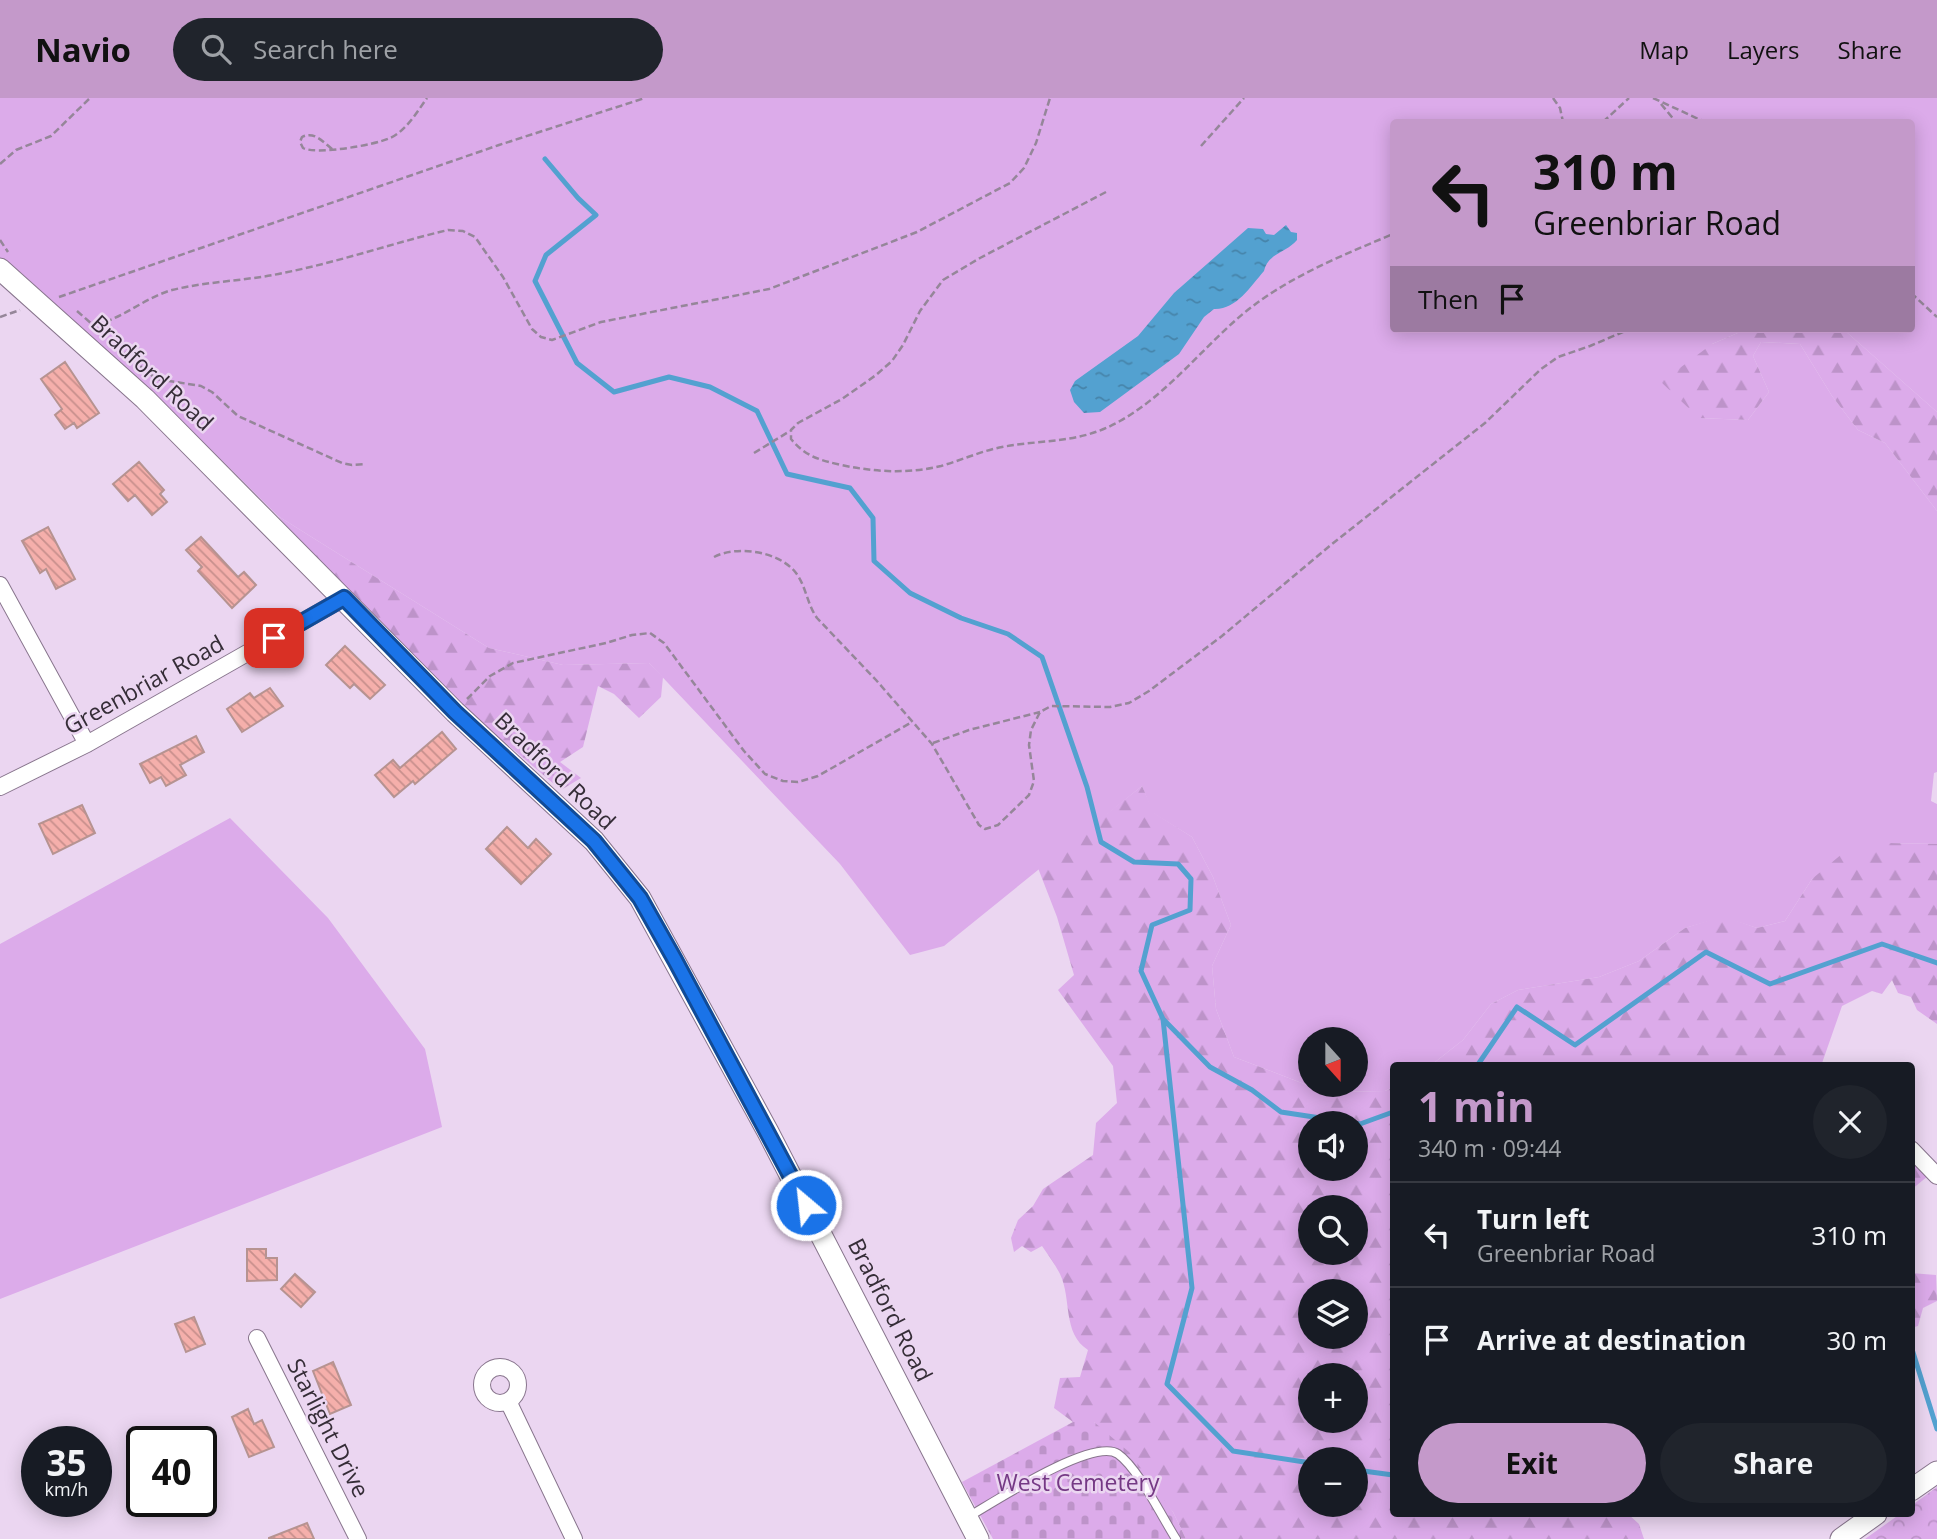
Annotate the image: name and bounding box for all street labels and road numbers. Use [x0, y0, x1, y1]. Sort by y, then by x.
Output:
street label: Bradford Road [84, 307, 221, 438]
street label: Greenbriar Road [58, 627, 229, 741]
street label: Bradford Road [488, 704, 623, 836]
street label: Bradford Road [841, 1232, 941, 1387]
street label: Starlight Drive [280, 1353, 378, 1502]

